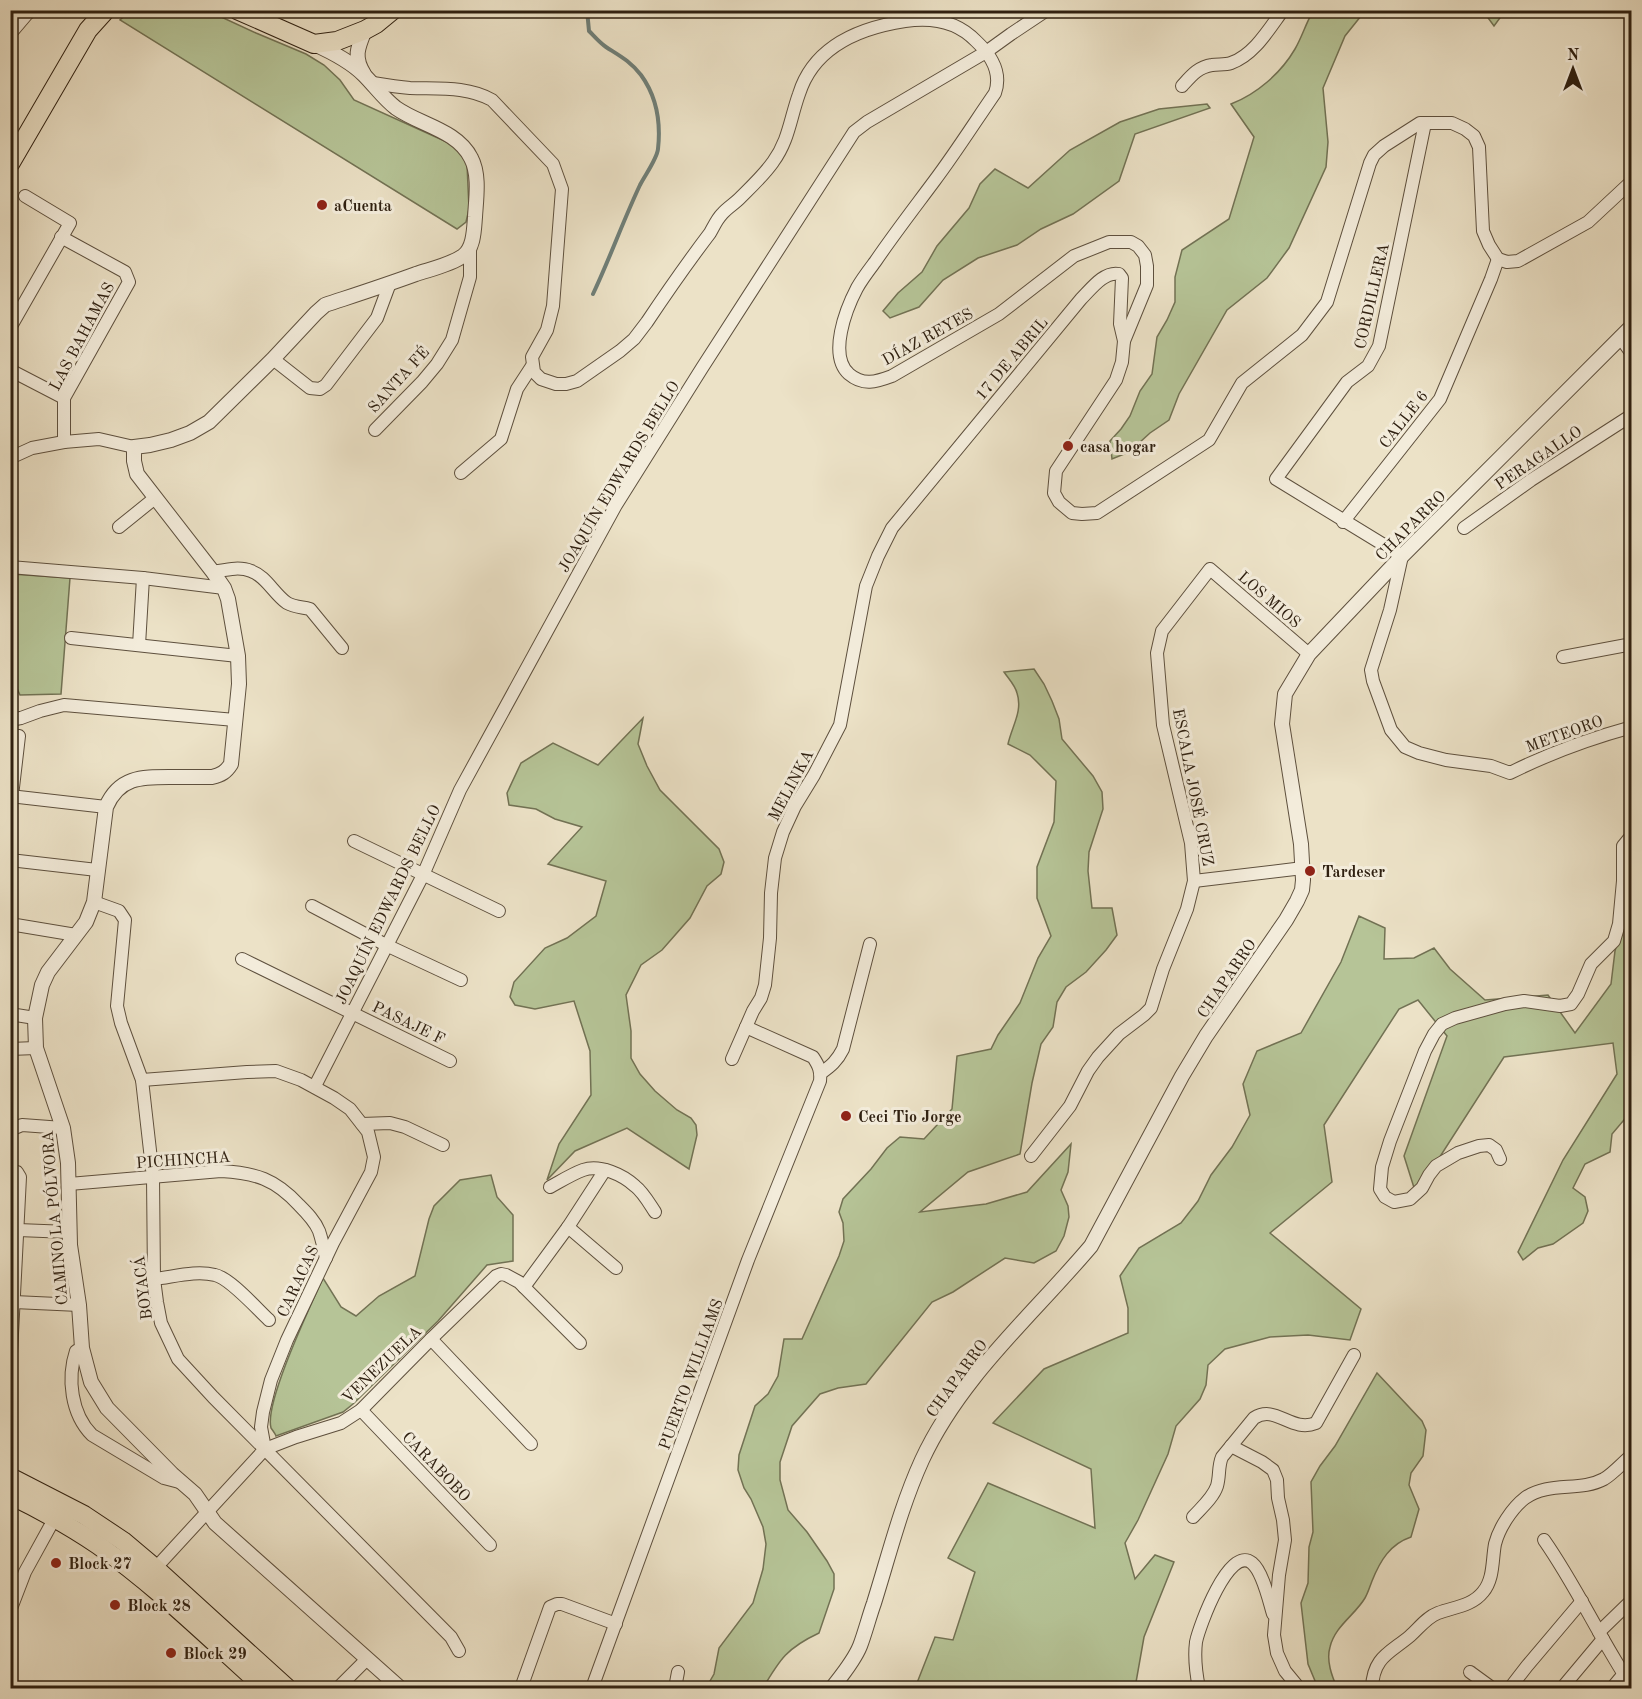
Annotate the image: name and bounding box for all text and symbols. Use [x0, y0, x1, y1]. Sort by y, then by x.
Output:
north arrow [1543, 39, 1603, 99]
text: N [1567, 48, 1580, 64]
marker: aCuenta [315, 198, 329, 212]
place label: aCuenta [334, 199, 392, 215]
street label: CORDILLERA [1353, 242, 1393, 351]
street label: LAS BAHAMAS [47, 280, 118, 394]
street label: DÍAZ REYES [878, 303, 976, 369]
street label: 17 DE ABRIL [973, 315, 1052, 404]
street label: SANTA FÉ [363, 342, 433, 416]
street label: JOAQUÍN EDWARDS BELLO [553, 377, 683, 575]
street label: CALLE 6 [1377, 388, 1432, 452]
street label: PERAGALLO [1493, 424, 1585, 493]
marker: casa hogar [1061, 439, 1075, 453]
place label: casa hogar [1080, 440, 1156, 456]
street label: CHAPARRO [1373, 488, 1449, 564]
street label: LOS MIOS [1234, 569, 1303, 632]
street label: ESCALA JOSÉ CRUZ [1169, 706, 1219, 868]
street label: METEORO [1524, 714, 1605, 756]
street label: MELINKA [766, 748, 817, 824]
street label: JOAQUÍN EDWARDS BELLO [330, 801, 444, 1007]
marker: Tardeser [1303, 864, 1317, 878]
place label: Tardeser [1322, 865, 1385, 881]
street label: CHAPARRO [1195, 937, 1260, 1022]
street label: PASAJE F [369, 999, 447, 1048]
marker: Ceci Tio Jorge [839, 1109, 853, 1123]
place label: Ceci Tio Jorge [858, 1110, 962, 1126]
street label: CAMINO LA PÓLVORA [35, 1130, 72, 1306]
street label: PICHINCHA [135, 1150, 231, 1172]
street label: CARACAS [275, 1243, 322, 1320]
street label: BOYACÁ [128, 1255, 156, 1321]
street label: PUERTO WILLIAMS [657, 1297, 727, 1452]
street label: VENEZUELA [340, 1324, 425, 1407]
street label: CHAPARRO [924, 1337, 991, 1421]
street label: CARABOBO [398, 1429, 473, 1505]
marker: Block 27 [49, 1556, 63, 1570]
place label: Block 27 [68, 1557, 132, 1573]
marker: Block 28 [108, 1598, 122, 1612]
place label: Block 28 [127, 1599, 191, 1615]
marker: Block 29 [164, 1646, 178, 1660]
place label: Block 29 [183, 1647, 247, 1663]

